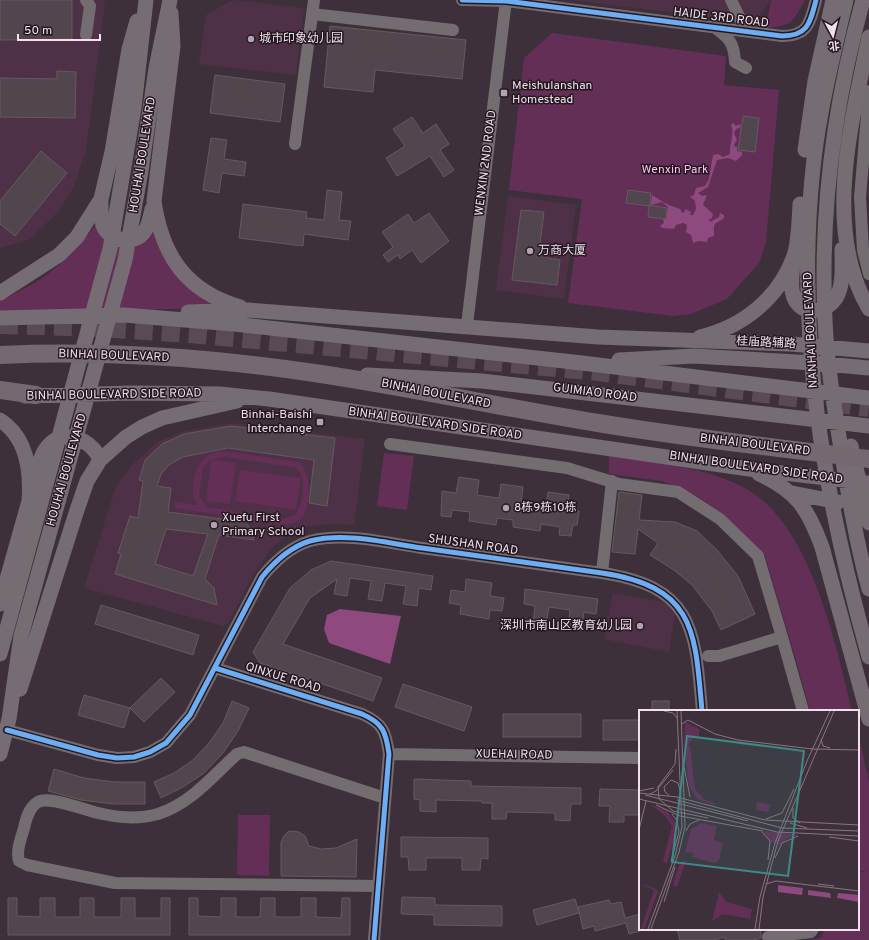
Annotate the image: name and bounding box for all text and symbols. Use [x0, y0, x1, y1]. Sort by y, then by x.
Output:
street label: HAIDE 3RD ROAD [672, 4, 770, 32]
scale bar [18, 16, 100, 42]
north arrow [813, 16, 853, 56]
text: 50 m [24, 23, 52, 39]
place label: 城市印象幼儿园 [259, 31, 343, 47]
marker: 城市印象幼儿园 [246, 34, 256, 44]
text: 北 [828, 37, 840, 53]
place label: Meishulanshan Homestead [512, 78, 592, 108]
marker: Meishulanshan Homestead [499, 88, 509, 98]
street label: HOUHAI BOULEVARD [126, 96, 160, 214]
street label: WENXIN 2ND ROAD [472, 109, 500, 217]
park label: Wenxin Park [642, 162, 708, 178]
place label: 万商大厦 [538, 243, 586, 259]
marker: 万商大厦 [525, 246, 535, 256]
street label: NANHAI BOULEVARD [800, 272, 822, 388]
street label: 桂庙路辅路 [736, 333, 796, 353]
street label: BINHAI BOULEVARD [58, 346, 170, 366]
street label: BINHAI BOULEVARD [380, 376, 492, 412]
street label: GUIMIAO ROAD [552, 380, 638, 406]
street label: BINHAI BOULEVARD SIDE ROAD [26, 385, 202, 405]
street label: BINHAI BOULEVARD SIDE ROAD [347, 404, 523, 444]
place label: Binhai-Baishi Interchange [241, 407, 312, 437]
street label: HOUHAI BOULEVARD [43, 412, 91, 528]
marker: Binhai-Baishi Interchange [315, 417, 325, 427]
street label: BINHAI BOULEVARD [699, 430, 811, 460]
street label: BINHAI BOULEVARD SIDE ROAD [668, 448, 844, 488]
place label: 8栋9栋10栋 [514, 500, 577, 516]
marker: 8栋9栋10栋 [501, 503, 511, 513]
place label: Xuefu First Primary School [222, 510, 305, 540]
marker: Xuefu First Primary School [209, 520, 219, 530]
street label: SHUSHAN ROAD [427, 531, 519, 559]
place label: 深圳市南山区教育幼儿园 [500, 618, 632, 634]
marker: 深圳市南山区教育幼儿园 [635, 621, 645, 631]
street label: QINXUE ROAD [243, 659, 323, 697]
inset map [639, 710, 859, 930]
street label: XUEHAI ROAD [475, 746, 553, 764]

